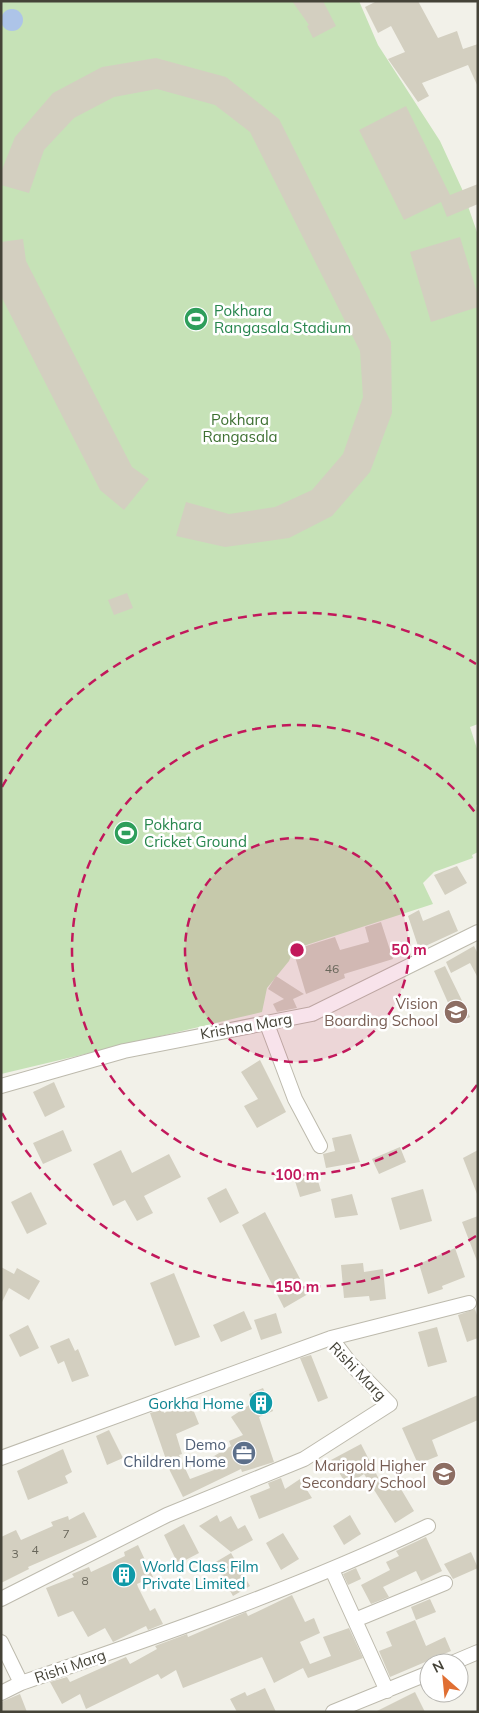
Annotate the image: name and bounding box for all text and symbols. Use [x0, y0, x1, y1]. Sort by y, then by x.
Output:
place label: Pokhara Rangasala Stadium [214, 301, 351, 337]
sports icon: Pokhara Rangasala Stadium [183, 306, 209, 332]
park label: Pokhara Rangasala [202, 410, 278, 446]
place label: Pokhara Cricket Ground [144, 815, 247, 851]
sports icon: Pokhara Cricket Ground [113, 820, 139, 846]
text: 50 m [391, 940, 427, 959]
centre of rings [288, 941, 306, 959]
house number: 46 [325, 961, 339, 976]
place label: Vision Boarding School [324, 994, 438, 1030]
school or university icon: Vision Boarding School [443, 999, 469, 1025]
street label: Krishna Marg [199, 1009, 293, 1043]
text: 100 m [275, 1165, 319, 1184]
text: 150 m [275, 1277, 319, 1296]
street label: Rishi Marg [325, 1338, 391, 1404]
building icon: Gorkha Home [248, 1390, 274, 1416]
place label: Gorkha Home [148, 1394, 244, 1413]
place label: Demo Children Home [123, 1435, 226, 1471]
office icon: Demo Children Home [231, 1440, 257, 1466]
place label: Marigold Higher Secondary School [302, 1456, 427, 1492]
school or university icon: Marigold Higher Secondary School [431, 1461, 457, 1487]
house number: 7 [62, 1526, 70, 1541]
house number: 4 [31, 1542, 39, 1557]
house number: 3 [11, 1546, 19, 1561]
place label: World Class Film Private Limited [142, 1557, 259, 1593]
building icon: World Class Film Private Limited [111, 1562, 137, 1588]
house number: 8 [81, 1573, 89, 1588]
street label: Rishi Marg [32, 1645, 108, 1687]
north arrow [419, 1653, 469, 1703]
text: N [429, 1656, 447, 1677]

